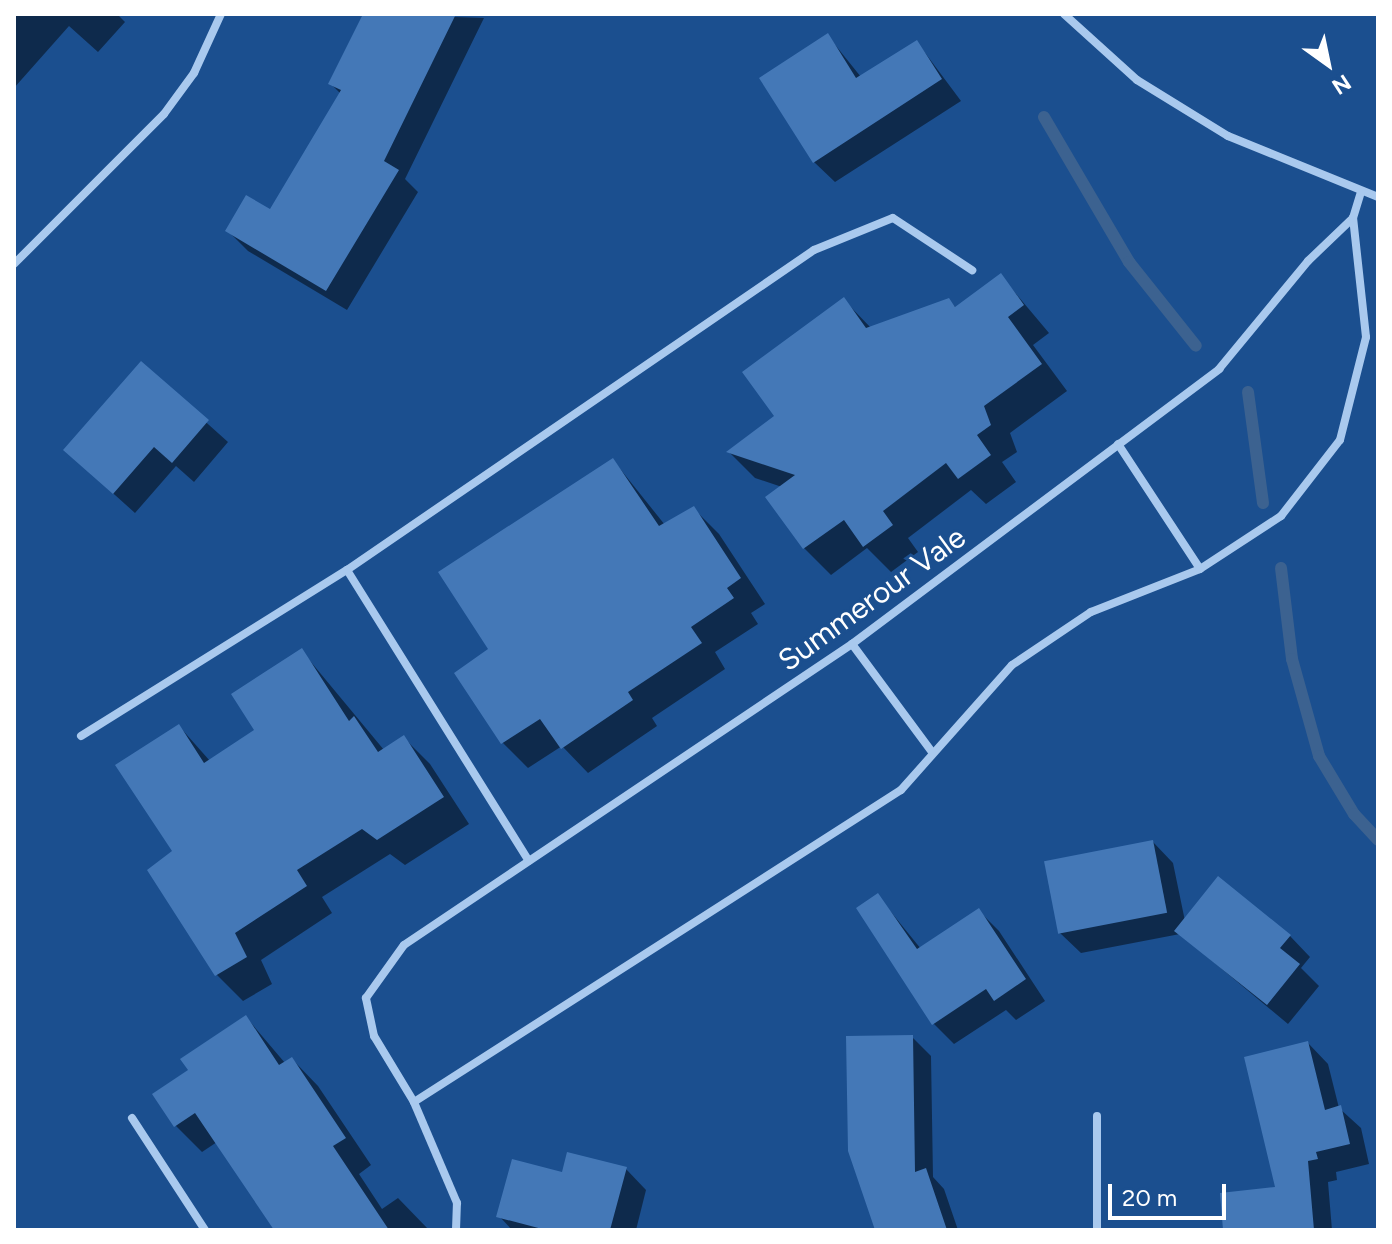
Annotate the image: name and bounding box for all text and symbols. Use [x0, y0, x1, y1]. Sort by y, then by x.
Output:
north arrow [1288, 24, 1368, 104]
text: N [1327, 69, 1356, 100]
street label: Summerour Vale [771, 519, 973, 679]
scale bar [1112, 1168, 1230, 1218]
text: 20 m [1122, 1183, 1177, 1212]

